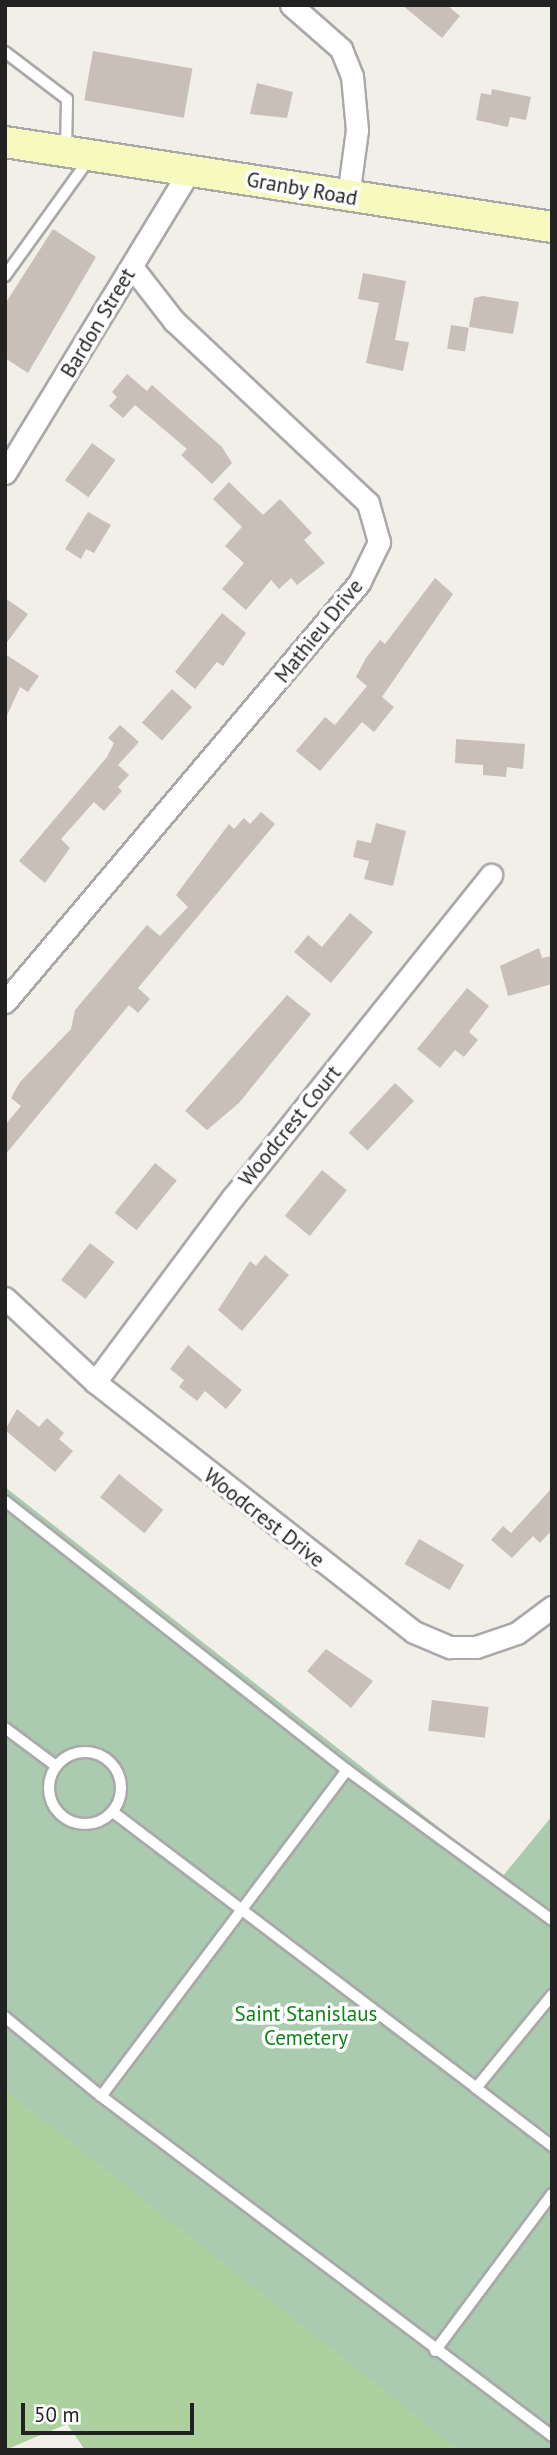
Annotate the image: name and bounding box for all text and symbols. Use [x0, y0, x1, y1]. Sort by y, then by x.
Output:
street label: Granby Road [244, 167, 360, 211]
street label: Bardon Street [55, 264, 141, 382]
street label: Mathieu Drive [270, 574, 368, 688]
street label: Woodcrest Court [234, 1061, 346, 1191]
street label: Woodcrest Drive [199, 1463, 329, 1573]
park label: Saint Stanislaus Cemetery [235, 2001, 377, 2051]
scale bar [24, 2388, 198, 2432]
text: 50 m [34, 2401, 80, 2428]

